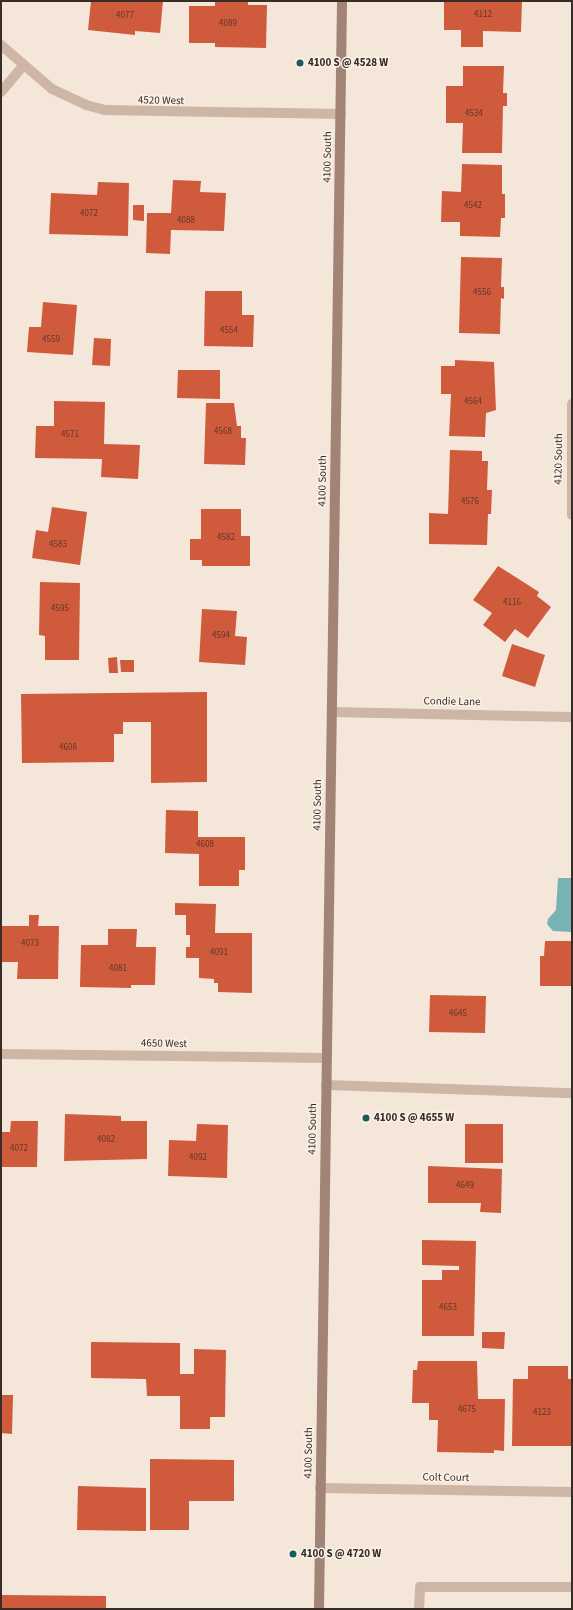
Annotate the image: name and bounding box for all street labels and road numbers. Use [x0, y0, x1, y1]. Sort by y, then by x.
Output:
street label: 4520 West [138, 94, 184, 108]
street label: 4100 South [321, 131, 335, 183]
street label: 4120 South [552, 433, 566, 485]
street label: 4100 South [316, 455, 330, 507]
street label: Condie Lane [423, 695, 481, 709]
street label: 4100 South [311, 779, 325, 831]
street label: 4650 West [141, 1037, 187, 1051]
street label: 4100 South [306, 1103, 320, 1155]
street label: 4100 South [302, 1427, 316, 1479]
street label: Colt Court [423, 1471, 469, 1485]

